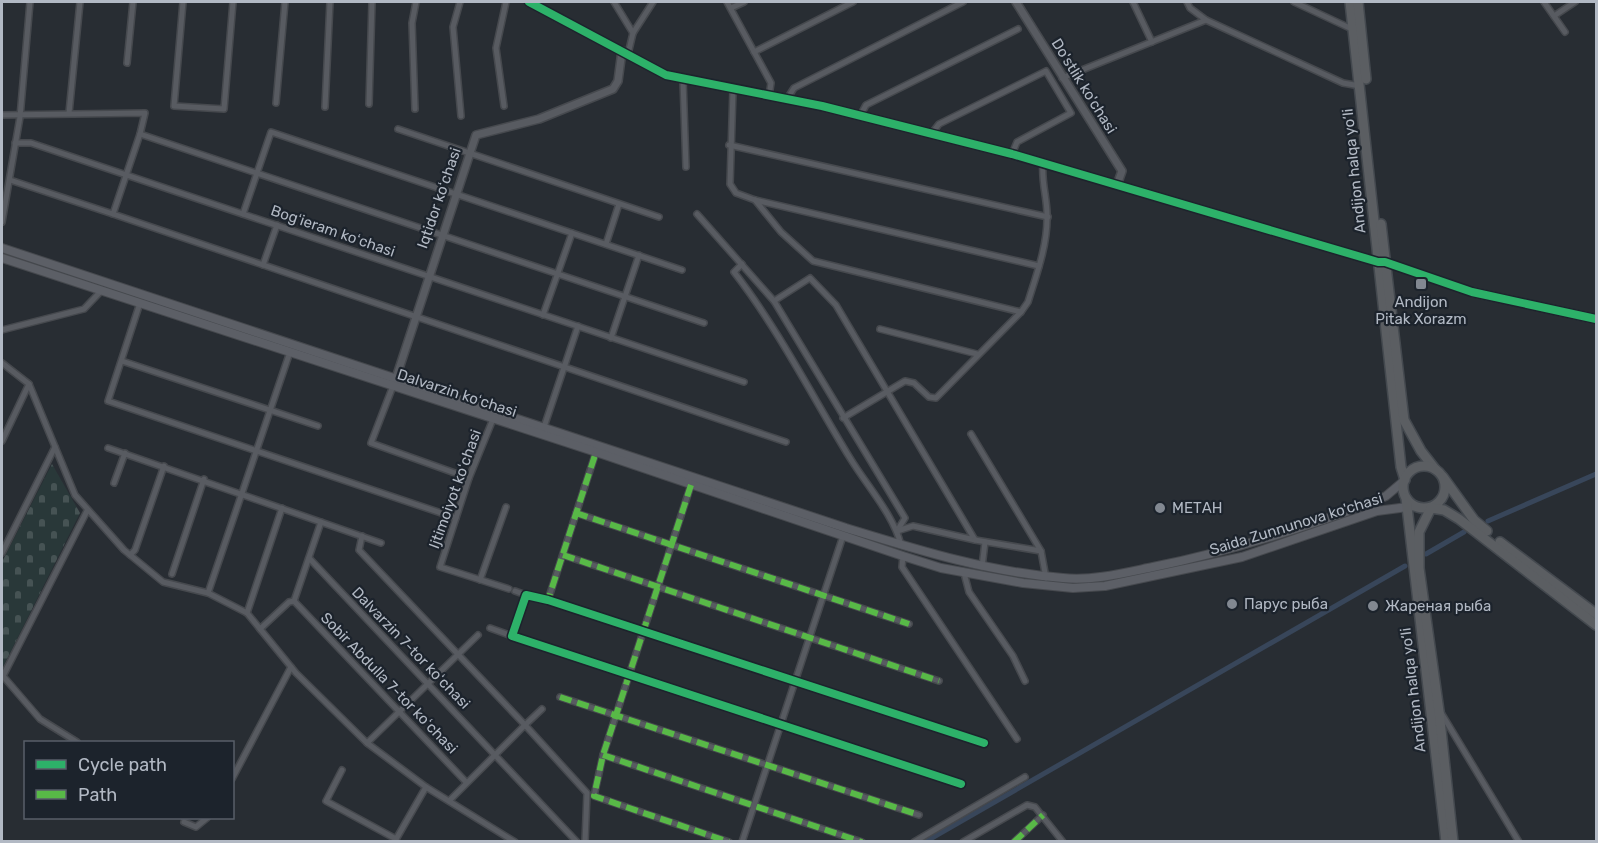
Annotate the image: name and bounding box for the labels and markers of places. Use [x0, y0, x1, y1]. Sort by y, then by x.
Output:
marker: Andijon Pitak Xorazm [1414, 277, 1428, 291]
place label: Andijon Pitak Xorazm [1375, 293, 1467, 328]
place label: МЕТАН [1172, 499, 1222, 517]
marker: МЕТАН [1153, 501, 1167, 515]
place label: Парус рыба [1244, 595, 1328, 613]
marker: Парус рыба [1225, 597, 1239, 611]
place label: Жареная рыба [1385, 597, 1491, 615]
marker: Жареная рыба [1366, 599, 1380, 613]

